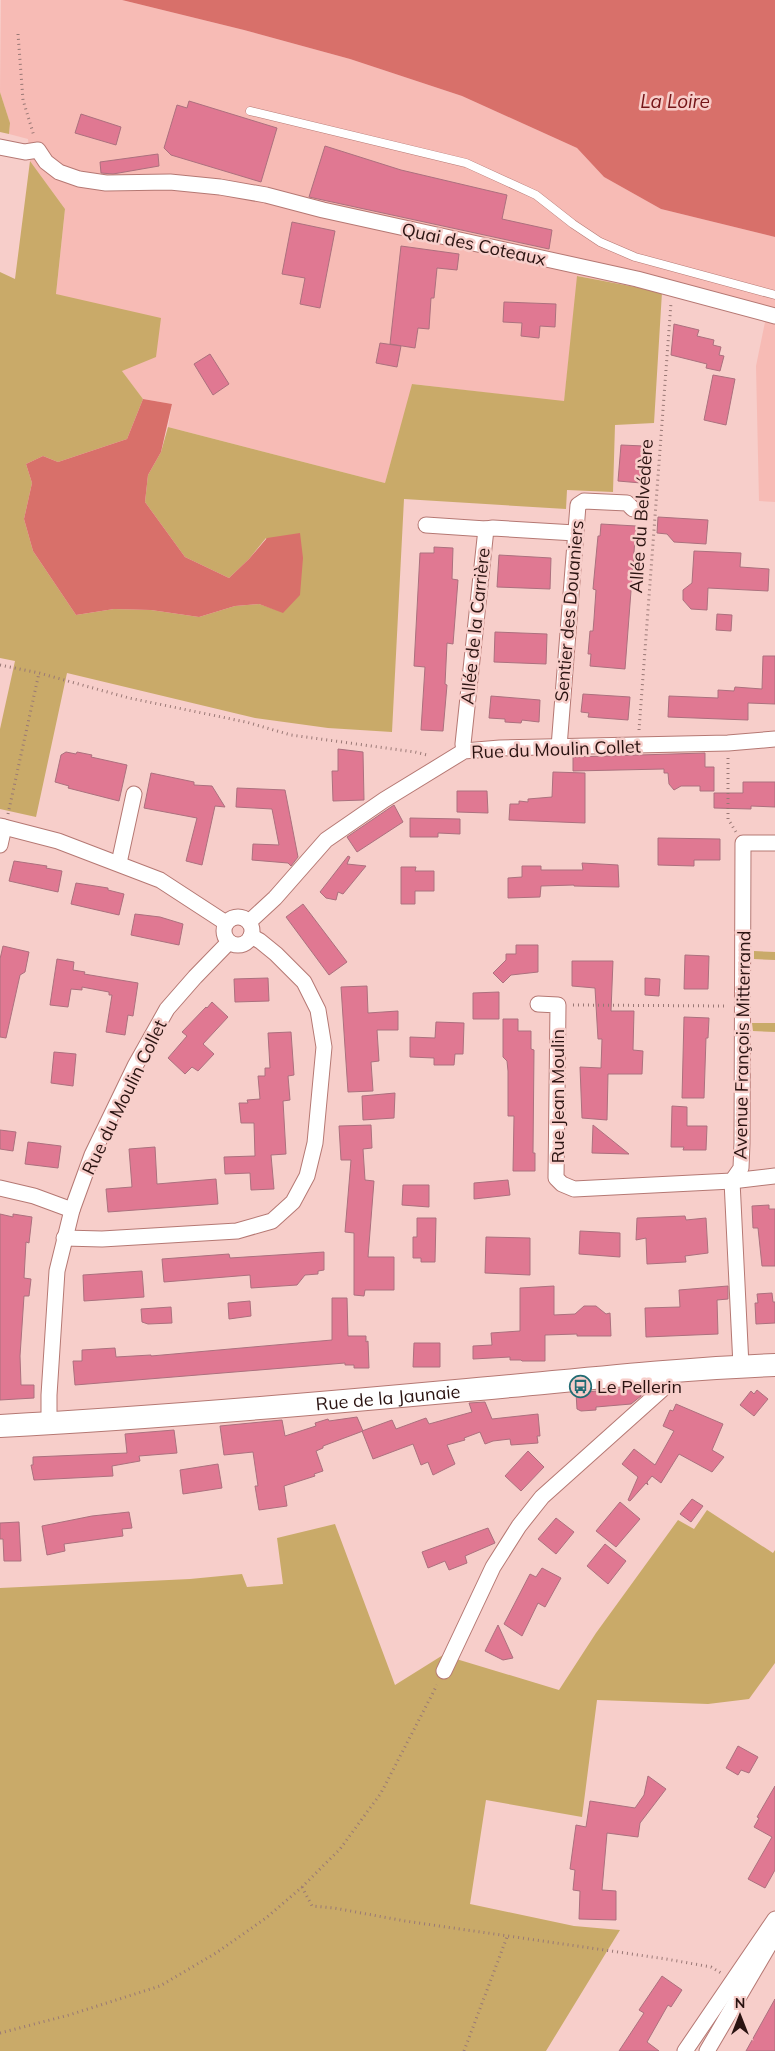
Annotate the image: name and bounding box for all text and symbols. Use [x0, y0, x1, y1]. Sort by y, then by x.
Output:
water label: La Loire [640, 89, 710, 113]
street label: Quai des Coteaux [400, 217, 549, 271]
street label: Allée du Belvédère [624, 438, 658, 594]
street label: Sentier des Douaniers [550, 519, 588, 703]
street label: Allée de la Carrière [455, 547, 495, 705]
street label: Rue du Moulin Collet [471, 735, 641, 763]
street label: Avenue François Mitterrand [729, 930, 755, 1160]
street label: Rue du Moulin Collet [76, 1016, 172, 1178]
street label: Rue Jean Moulin [546, 1029, 569, 1163]
bus stop icon: Le Pellerin [569, 1374, 593, 1398]
place label: Le Pellerin [597, 1375, 682, 1398]
street label: Rue de la Jaunaie [315, 1379, 461, 1415]
north arrow [715, 1991, 765, 2041]
text: N [735, 1994, 745, 2012]

